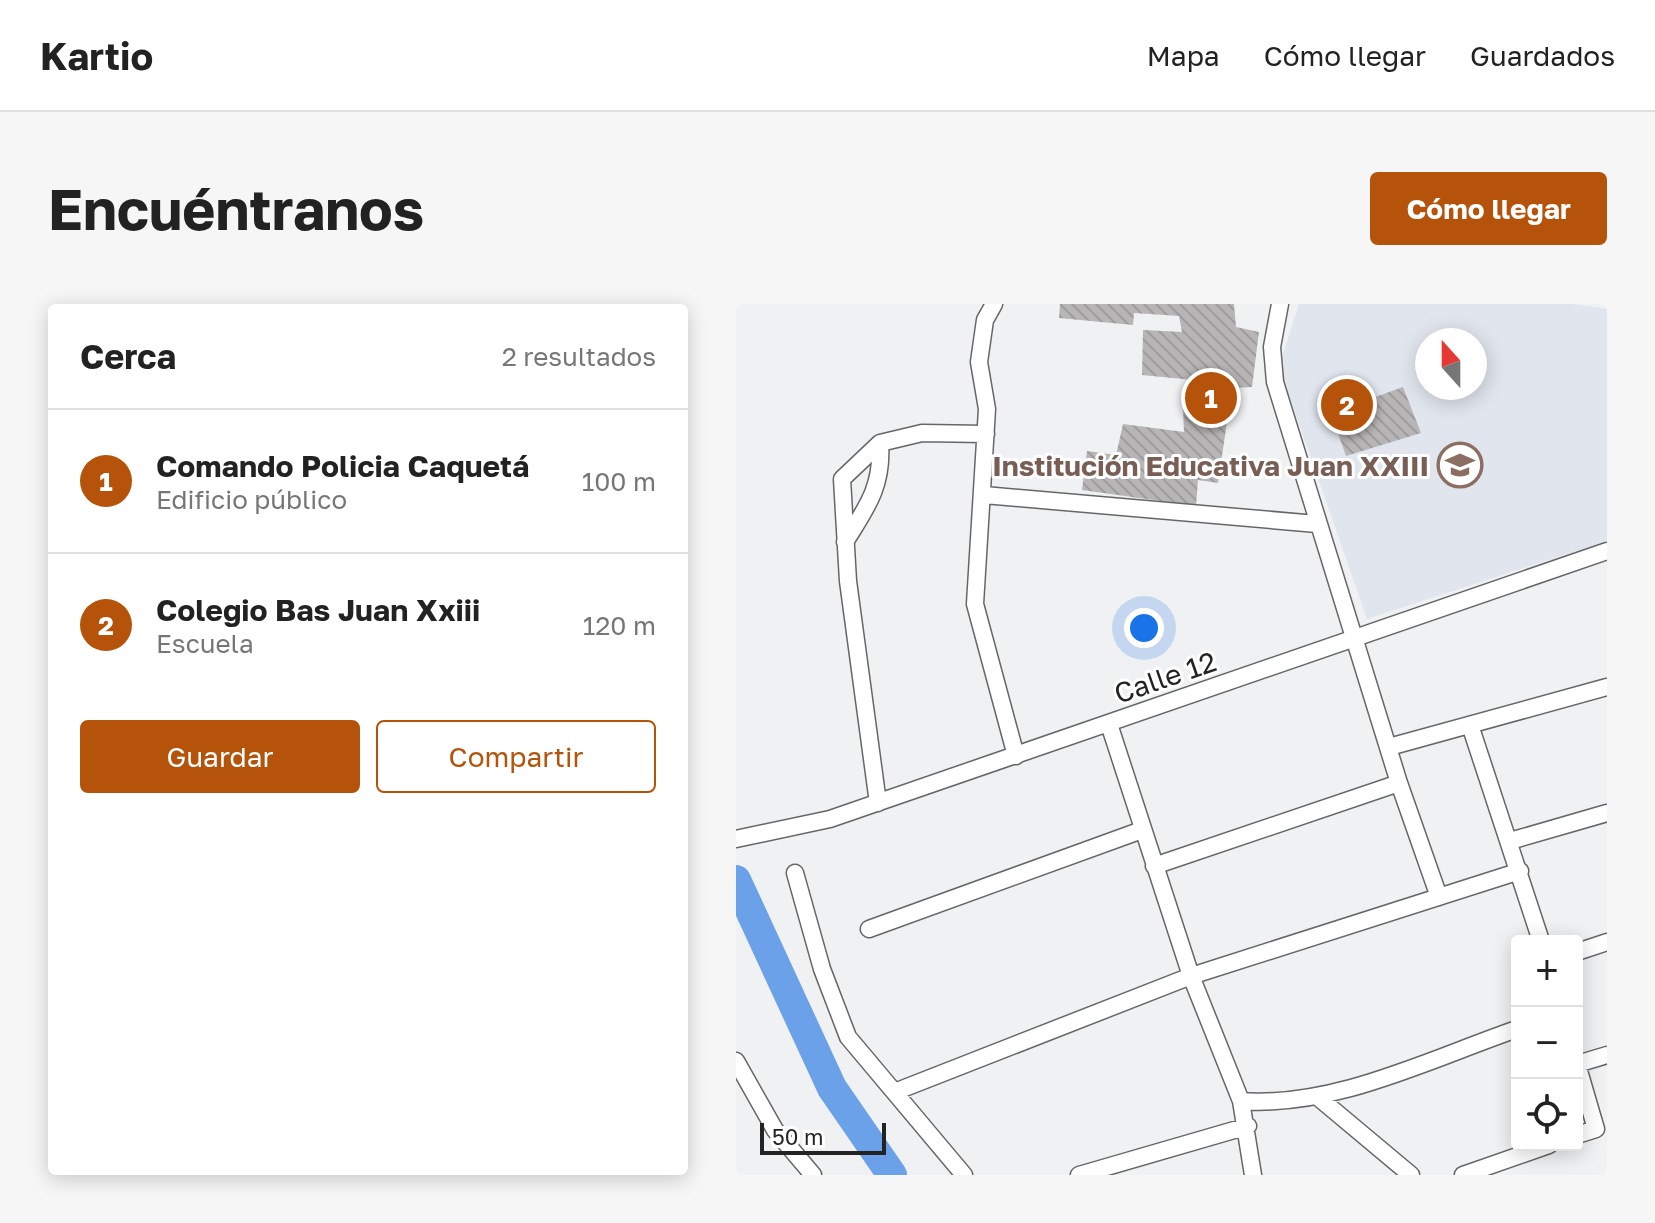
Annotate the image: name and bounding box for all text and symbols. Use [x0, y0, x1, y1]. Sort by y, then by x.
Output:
text: Kartio [40, 33, 153, 78]
text: Mapa [1147, 39, 1220, 72]
text: Cómo llegar [1264, 39, 1426, 72]
text: Guardados [1470, 39, 1615, 72]
button: Cómo llegar [1370, 172, 1607, 245]
text: Encuéntranos [48, 175, 424, 242]
north arrow [1415, 328, 1487, 400]
text: Cerca [80, 336, 176, 376]
text: 2 resultados [502, 341, 656, 372]
pin: 1 [1185, 368, 1237, 428]
pin: 2 [1321, 375, 1373, 435]
school or university icon: Institución Educativa Juan XXIII [1436, 441, 1484, 489]
text: Comando Policia Caquetá [156, 448, 529, 484]
place label: Institución Educativa Juan XXIII [992, 449, 1429, 482]
text: 1 [99, 466, 113, 497]
text: 100 m [582, 466, 656, 497]
text: Edificio público [156, 484, 347, 515]
text: Colegio Bas Juan Xxiii [156, 592, 480, 628]
your location [1124, 608, 1164, 648]
text: 2 [98, 610, 114, 641]
text: 120 m [583, 610, 656, 641]
text: Escuela [156, 628, 254, 659]
street label: Calle 12 [1110, 644, 1220, 710]
button: Guardar [80, 720, 360, 793]
button: Compartir [376, 720, 656, 793]
map controls [1511, 935, 1583, 1151]
button: + [1511, 935, 1583, 1007]
button: − [1511, 1007, 1583, 1079]
button: locate [1511, 1079, 1583, 1151]
scale bar [760, 1119, 886, 1155]
text: 50 m [772, 1123, 823, 1150]

